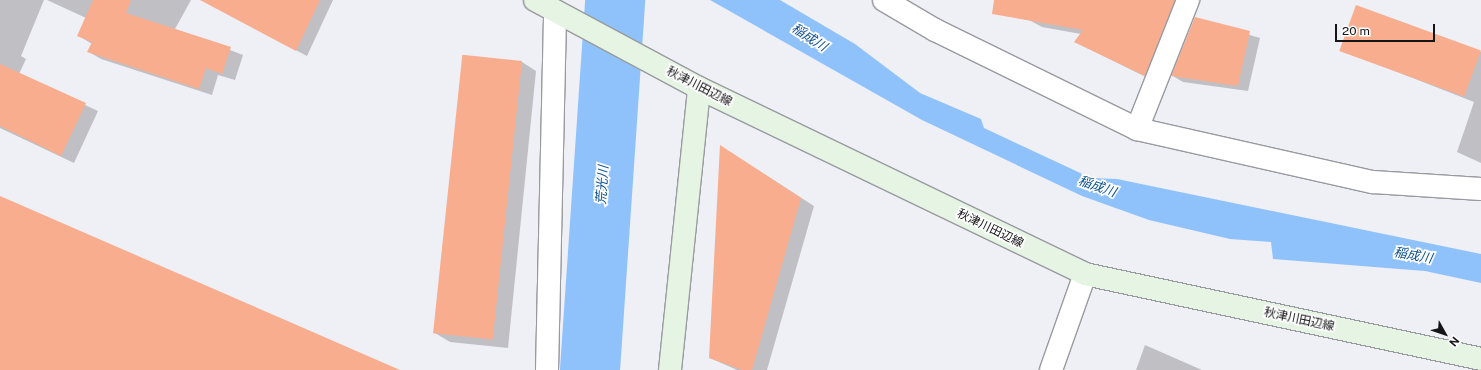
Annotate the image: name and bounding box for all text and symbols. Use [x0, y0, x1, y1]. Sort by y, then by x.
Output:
scale bar [1337, 16, 1437, 42]
water label: 稲成川 [788, 21, 830, 55]
text: 20 m [1342, 24, 1370, 38]
street label: 秋津川田辺線 [664, 64, 734, 110]
water label: 荒光川 [594, 165, 612, 205]
water label: 稲成川 [1076, 173, 1118, 201]
street label: 秋津川田辺線 [954, 207, 1026, 251]
water label: 稲成川 [1392, 245, 1434, 267]
street label: 秋津川田辺線 [1262, 305, 1336, 335]
north arrow [1425, 314, 1465, 354]
text: N [1447, 335, 1462, 349]

